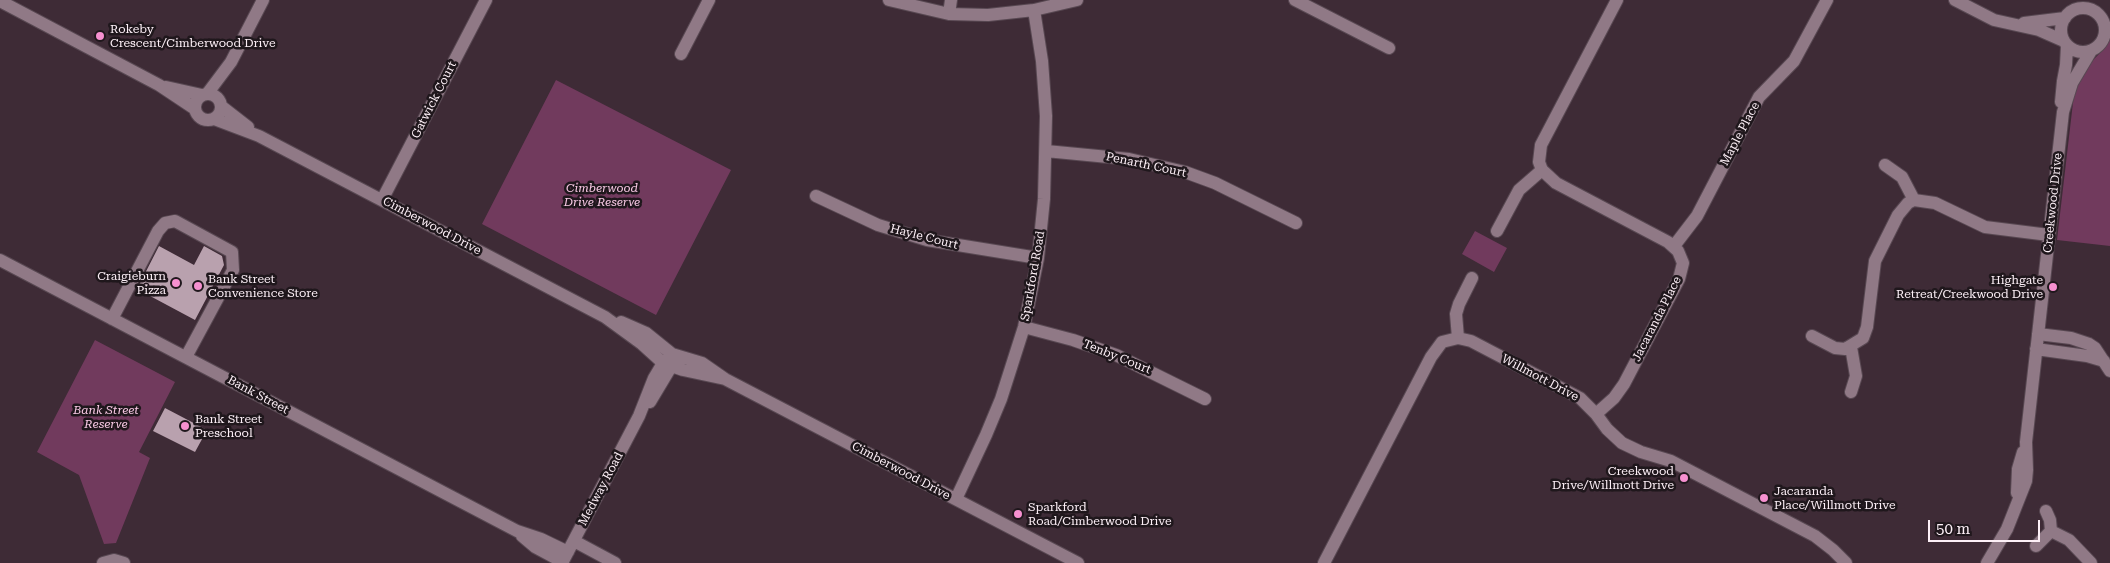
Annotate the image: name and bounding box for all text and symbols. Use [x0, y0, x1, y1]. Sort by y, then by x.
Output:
place label: Rokeby Crescent/Cimberwood Drive [110, 22, 276, 50]
marker: Rokeby Crescent/Cimberwood Drive [94, 30, 106, 42]
street label: Gatwick Court [408, 59, 460, 141]
street label: Maple Place [1717, 100, 1763, 168]
street label: Penarth Court [1105, 149, 1187, 181]
street label: Creekwood Drive [2041, 152, 2065, 254]
park label: Cimberwood Drive Reserve [564, 181, 640, 209]
street label: Cimberwood Drive [380, 194, 484, 258]
street label: Hayle Court [888, 222, 960, 252]
street label: Sparkford Road [1018, 230, 1048, 322]
place label: Craigieburn Pizza [97, 269, 166, 297]
place label: Bank Street Convenience Store [208, 272, 318, 300]
place label: Highgate Retreat/Creekwood Drive [1896, 273, 2043, 301]
street label: Jacaranda Place [1629, 274, 1685, 364]
marker: Craigieburn Pizza [170, 277, 182, 289]
marker: Bank Street Convenience Store [192, 280, 204, 292]
marker: Highgate Retreat/Creekwood Drive [2047, 281, 2059, 293]
street label: Tenby Court [1081, 337, 1153, 377]
street label: Willmott Drive [1499, 352, 1581, 404]
street label: Bank Street [225, 373, 291, 417]
park label: Bank Street Reserve [73, 403, 139, 431]
place label: Bank Street Preschool [195, 412, 262, 440]
marker: Bank Street Preschool [179, 420, 191, 432]
street label: Cimberwood Drive [849, 439, 953, 503]
street label: Medway Road [576, 450, 626, 528]
place label: Creekwood Drive/Willmott Drive [1552, 464, 1674, 492]
marker: Creekwood Drive/Willmott Drive [1678, 472, 1690, 484]
place label: Jacaranda Place/Willmott Drive [1774, 484, 1896, 512]
marker: Jacaranda Place/Willmott Drive [1758, 492, 1770, 504]
place label: Sparkford Road/Cimberwood Drive [1028, 500, 1172, 528]
marker: Sparkford Road/Cimberwood Drive [1012, 508, 1024, 520]
scale bar [1930, 510, 2042, 542]
text: 50 m [1936, 520, 1970, 538]

